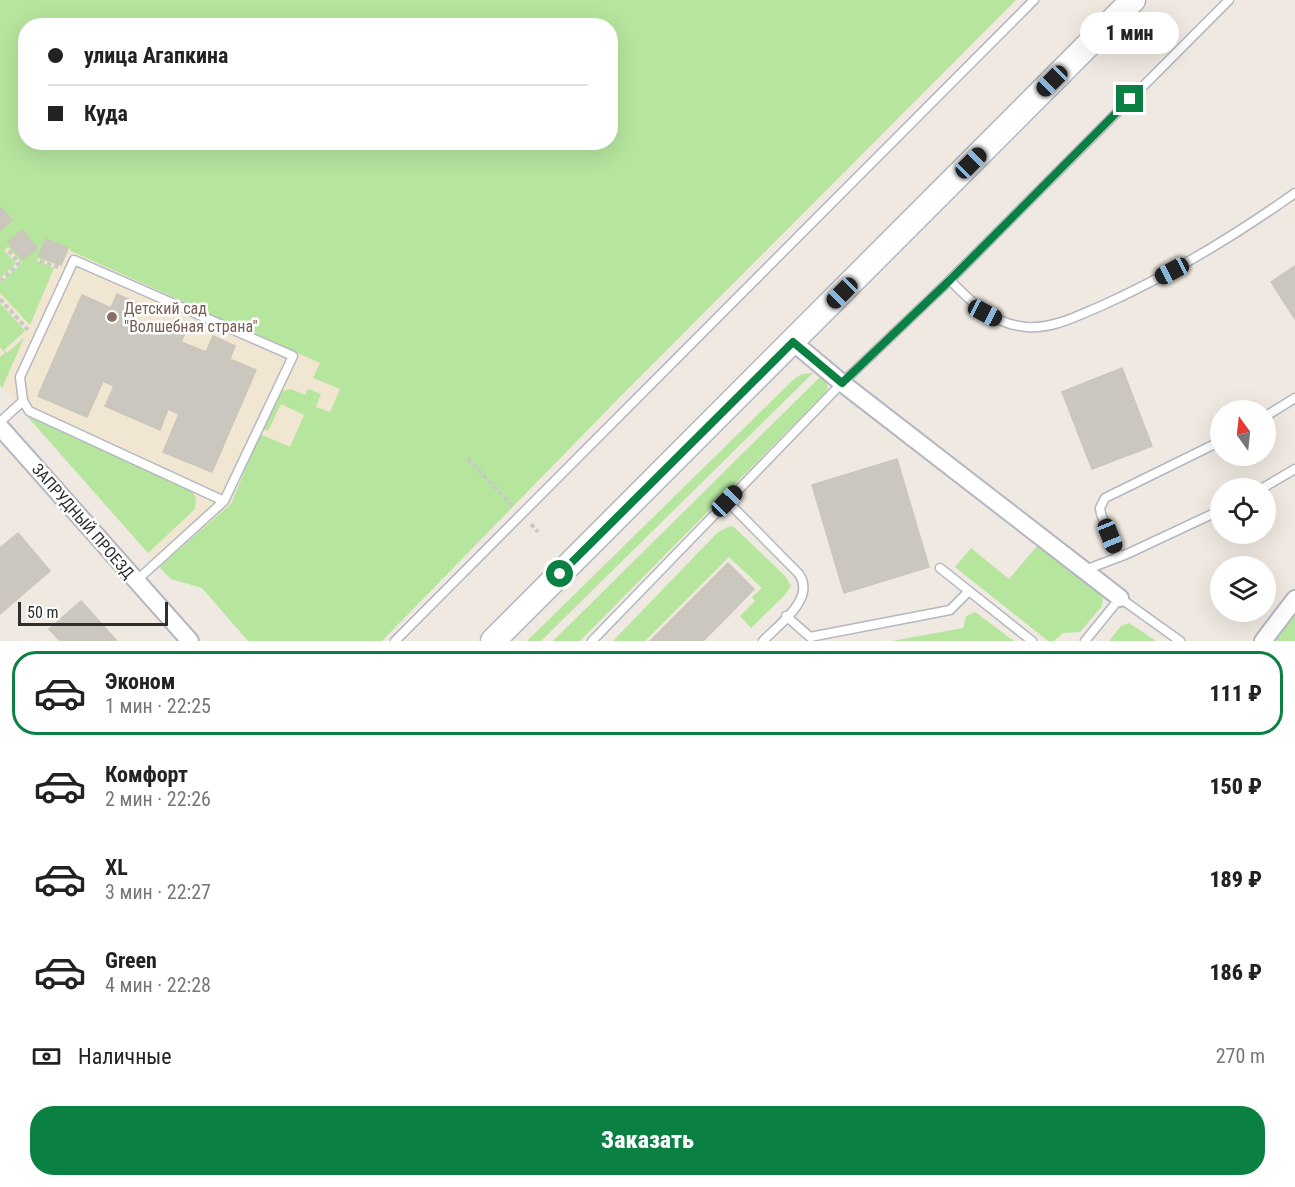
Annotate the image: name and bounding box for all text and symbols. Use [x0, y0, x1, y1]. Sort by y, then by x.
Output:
callout: 1 мин [1080, 12, 1180, 54]
text: 1 мин [1106, 21, 1153, 45]
text: улица Агапкина [84, 43, 228, 68]
car [1033, 62, 1071, 100]
route end [1116, 85, 1143, 112]
text: Куда [84, 101, 128, 126]
car [952, 144, 990, 182]
car [1152, 255, 1192, 287]
car [823, 274, 861, 312]
car [965, 297, 1005, 329]
place label: Детский сад "Волшебная страна" [124, 299, 258, 336]
marker: Детский сад "Волшебная страна" [105, 310, 119, 324]
north arrow [1210, 400, 1276, 466]
map controls [1210, 400, 1276, 622]
street label: ЗАПРУДНЫЙ ПРОЕЗД [28, 460, 138, 583]
button: locate [1210, 478, 1276, 544]
car [708, 482, 746, 520]
car [1095, 516, 1125, 556]
button: layers [1210, 556, 1276, 622]
route start [546, 560, 573, 587]
scale bar [18, 599, 168, 626]
text: 50 m [27, 603, 59, 622]
icon: car [33, 666, 87, 720]
text: Эконом [105, 669, 175, 694]
text: 111 ₽ [1209, 681, 1262, 706]
text: 1 мин · 22:25 [105, 694, 211, 718]
icon: car [33, 759, 87, 813]
text: Комфорт [105, 762, 188, 787]
text: 150 ₽ [1209, 774, 1262, 799]
text: 2 мин · 22:26 [105, 787, 211, 811]
icon: car [33, 852, 87, 906]
text: XL [105, 855, 128, 880]
text: 189 ₽ [1209, 867, 1262, 892]
text: 3 мин · 22:27 [105, 880, 211, 904]
icon: car [33, 945, 87, 999]
text: Green [105, 948, 157, 973]
text: 186 ₽ [1209, 960, 1262, 985]
text: 4 мин · 22:28 [105, 973, 211, 997]
icon: cash [30, 1040, 63, 1073]
text: Наличные [78, 1044, 172, 1069]
text: 270 m [1216, 1044, 1265, 1068]
button: Заказать [30, 1106, 1265, 1175]

